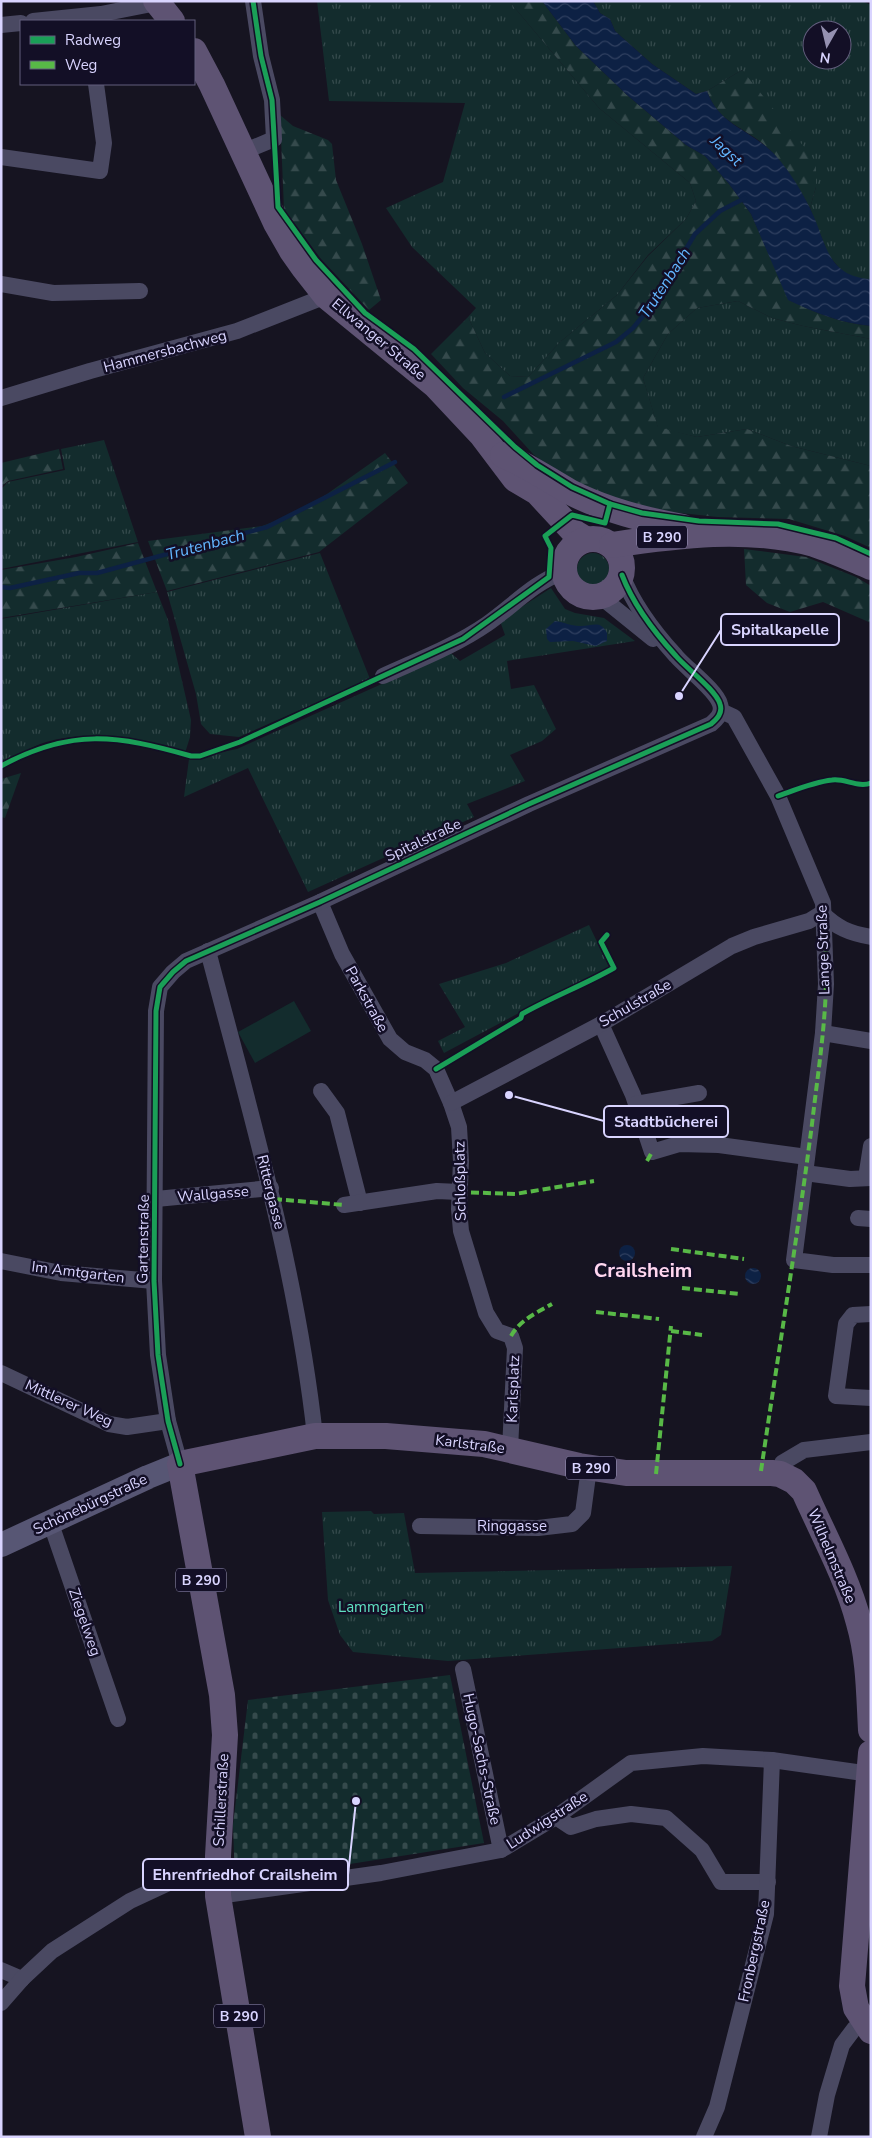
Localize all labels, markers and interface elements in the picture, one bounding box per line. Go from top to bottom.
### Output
legend [20,20,195,85]
north arrow [802,20,852,70]
text: Radweg [65,30,121,50]
text: N [819,47,832,68]
text: Weg [65,55,97,75]
water label: Jagst [705,130,747,171]
water label: Trutenbach [634,244,696,323]
street label: Ellwanger Straße [328,294,430,384]
street label: Hammersbachweg [101,325,229,377]
water label: Trutenbach [164,524,247,566]
road number: B 290 [637,526,687,548]
callout: Spitalkapelle [721,614,839,645]
text: Spitalkapelle [731,619,829,641]
street label: Spitalstraße [382,814,464,866]
street label: Lange Straße [811,905,835,995]
street label: Parkstraße [341,962,393,1036]
street label: Schulstraße [595,974,675,1032]
callout: Stadtbücherei [604,1106,728,1137]
text: Stadtbücherei [614,1111,718,1133]
street label: Schloßplatz [449,1141,471,1221]
street label: Rittergasse [252,1153,290,1231]
street label: Wallgasse [176,1181,250,1207]
street label: Gartenstraße [132,1194,154,1284]
street label: Im Amtgarten [30,1256,126,1288]
district label: Crailsheim [594,1257,692,1284]
street label: Karlsplatz [502,1355,524,1423]
street label: Mittlerer Weg [22,1375,116,1431]
street label: Karlstraße [434,1430,506,1458]
road number: B 290 [566,1456,616,1480]
street label: Schönebürgstraße [30,1469,150,1539]
street label: Wilhelmstraße [803,1506,861,1606]
street label: Ringgasse [477,1516,547,1536]
road number: B 290 [176,1568,226,1592]
street label: Ziegelweg [64,1585,106,1659]
park label: Lammgarten [338,1597,424,1617]
street label: Hugo-Sachs-Straße [458,1691,506,1827]
street label: Schillerstraße [209,1753,233,1847]
street label: Ludwigstraße [503,1786,591,1854]
callout: Ehrenfriedhof Crailsheim [143,1859,348,1890]
text: Ehrenfriedhof Crailsheim [152,1864,338,1886]
street label: Fronbergstraße [733,1898,775,2004]
road number: B 290 [214,2004,264,2028]

